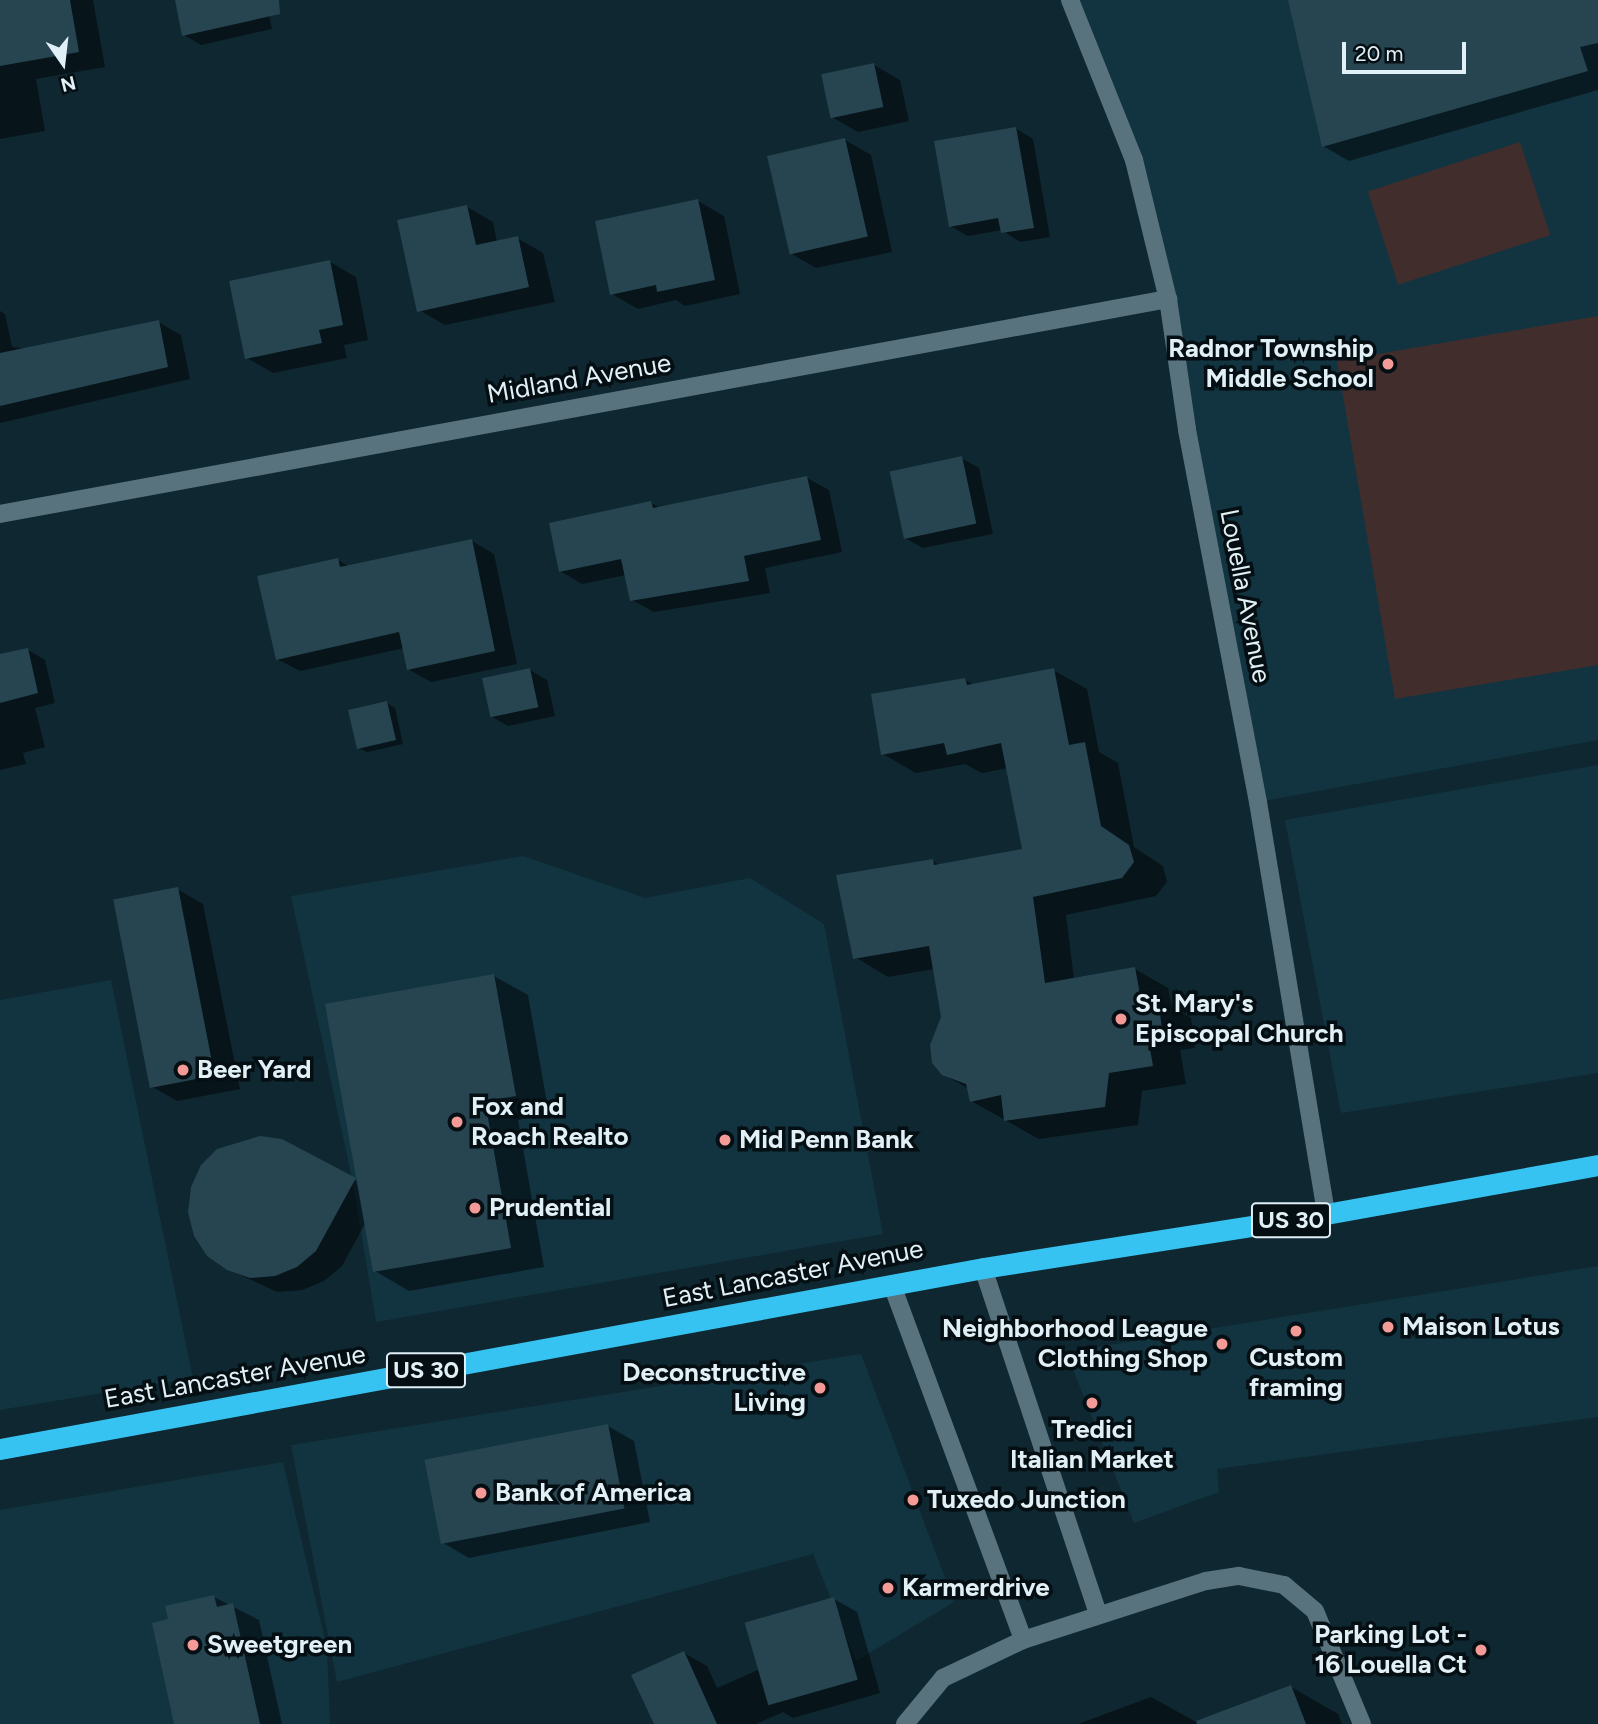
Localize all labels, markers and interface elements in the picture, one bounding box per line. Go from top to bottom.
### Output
north arrow [28,28,98,98]
scale bar [1346,28,1470,72]
text: 20 m [1355,41,1403,66]
text: N [58,71,78,97]
place label: Radnor Township Middle School [1168,333,1374,394]
street label: Midland Avenue [485,347,673,411]
marker: Radnor Township Middle School [1380,356,1396,372]
street label: Louella Avenue [1213,506,1277,686]
place label: St. Mary's Episcopal Church [1135,988,1344,1050]
marker: St. Mary's Episcopal Church [1113,1011,1129,1027]
place label: Beer Yard [197,1054,312,1086]
marker: Beer Yard [175,1062,191,1078]
place label: Fox and Roach Realto [471,1091,629,1152]
marker: Fox and Roach Realto [449,1114,465,1130]
place label: Mid Penn Bank [739,1124,914,1156]
marker: Mid Penn Bank [717,1132,733,1148]
place label: Prudential [489,1192,611,1224]
marker: Prudential [467,1200,483,1216]
road number: US 30 [1251,1200,1331,1240]
street label: East Lancaster Avenue [660,1233,926,1315]
place label: Maison Lotus [1402,1311,1560,1343]
place label: Neighborhood League Clothing Shop [942,1313,1208,1374]
marker: Maison Lotus [1380,1319,1396,1335]
marker: Custom framing [1288,1323,1304,1339]
marker: Neighborhood League Clothing Shop [1214,1336,1230,1352]
street label: East Lancaster Avenue [102,1339,368,1415]
place label: Custom framing [1249,1342,1343,1404]
road number: US 30 [386,1350,466,1390]
place label: Deconstructive Living [622,1357,806,1418]
marker: Deconstructive Living [812,1380,828,1396]
marker: Tredici Italian Market [1084,1395,1100,1411]
place label: Tredici Italian Market [1010,1414,1174,1476]
place label: Bank of America [495,1477,692,1509]
place label: Tuxedo Junction [927,1484,1126,1516]
marker: Bank of America [473,1485,489,1501]
marker: Tuxedo Junction [905,1492,921,1508]
place label: Karmerdrive [902,1572,1050,1604]
marker: Karmerdrive [880,1580,896,1596]
place label: Parking Lot - 16 Louella Ct [1314,1619,1467,1680]
place label: Sweetgreen [207,1629,352,1661]
marker: Sweetgreen [185,1637,201,1653]
marker: Parking Lot - 16 Louella Ct [1473,1642,1489,1658]

